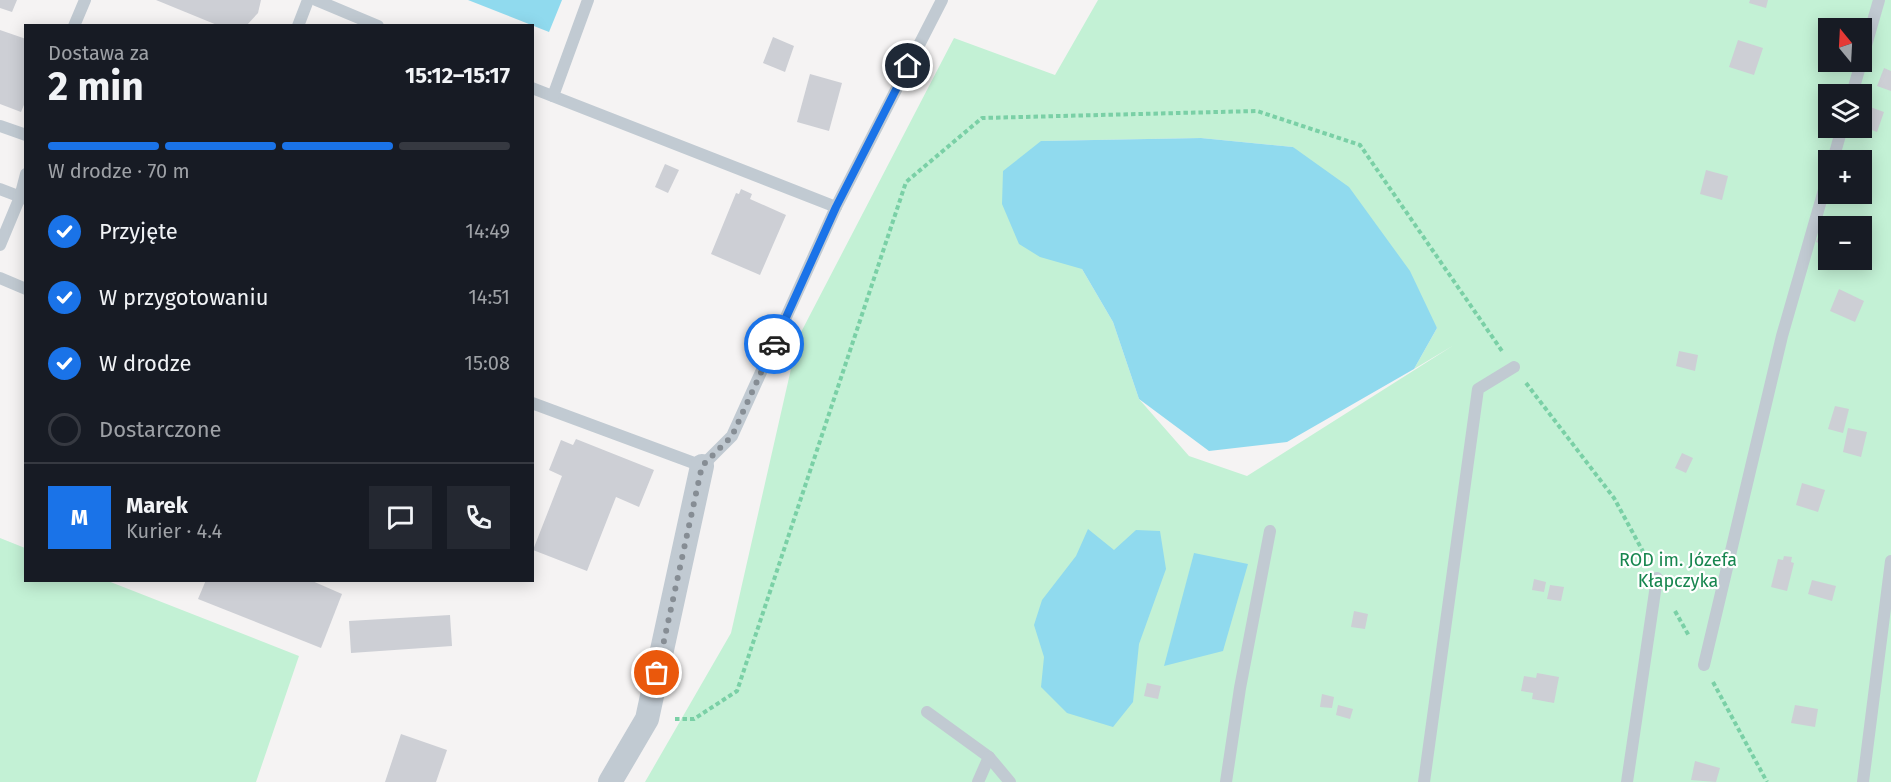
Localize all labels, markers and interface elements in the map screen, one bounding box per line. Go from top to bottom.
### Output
north arrow [1818,18,1872,72]
map controls [1818,18,1872,270]
pin [882,40,933,91]
text: Dostawa za [48,41,149,65]
icon: home [891,49,924,82]
text: 15:12–15:17 [405,62,510,89]
text: 2 min [48,64,144,110]
button: layers [1818,84,1872,138]
button: + [1818,150,1872,204]
text: W drodze · 70 m [48,159,190,183]
icon: check [48,215,81,248]
button: − [1818,216,1872,270]
text: Przyjęte [99,218,178,245]
text: 14:49 [465,219,510,243]
icon: check [48,281,81,314]
text: W przygotowaniu [99,284,269,311]
text: 14:51 [468,285,510,309]
courier [744,314,804,374]
icon: car [758,328,791,361]
icon: check [48,347,81,380]
text: W drodze [99,350,191,377]
text: 15:08 [464,351,510,375]
text: Dostarczone [99,416,222,443]
button: chat [369,486,432,549]
button: phone [447,486,510,549]
text: Marek [126,492,188,519]
text: M [71,504,88,531]
text: Kurier · 4.4 [126,519,222,543]
park label: ROD im. Józefa Kłapczyka [1619,549,1737,592]
pin [631,647,682,698]
icon: bag [640,656,673,689]

